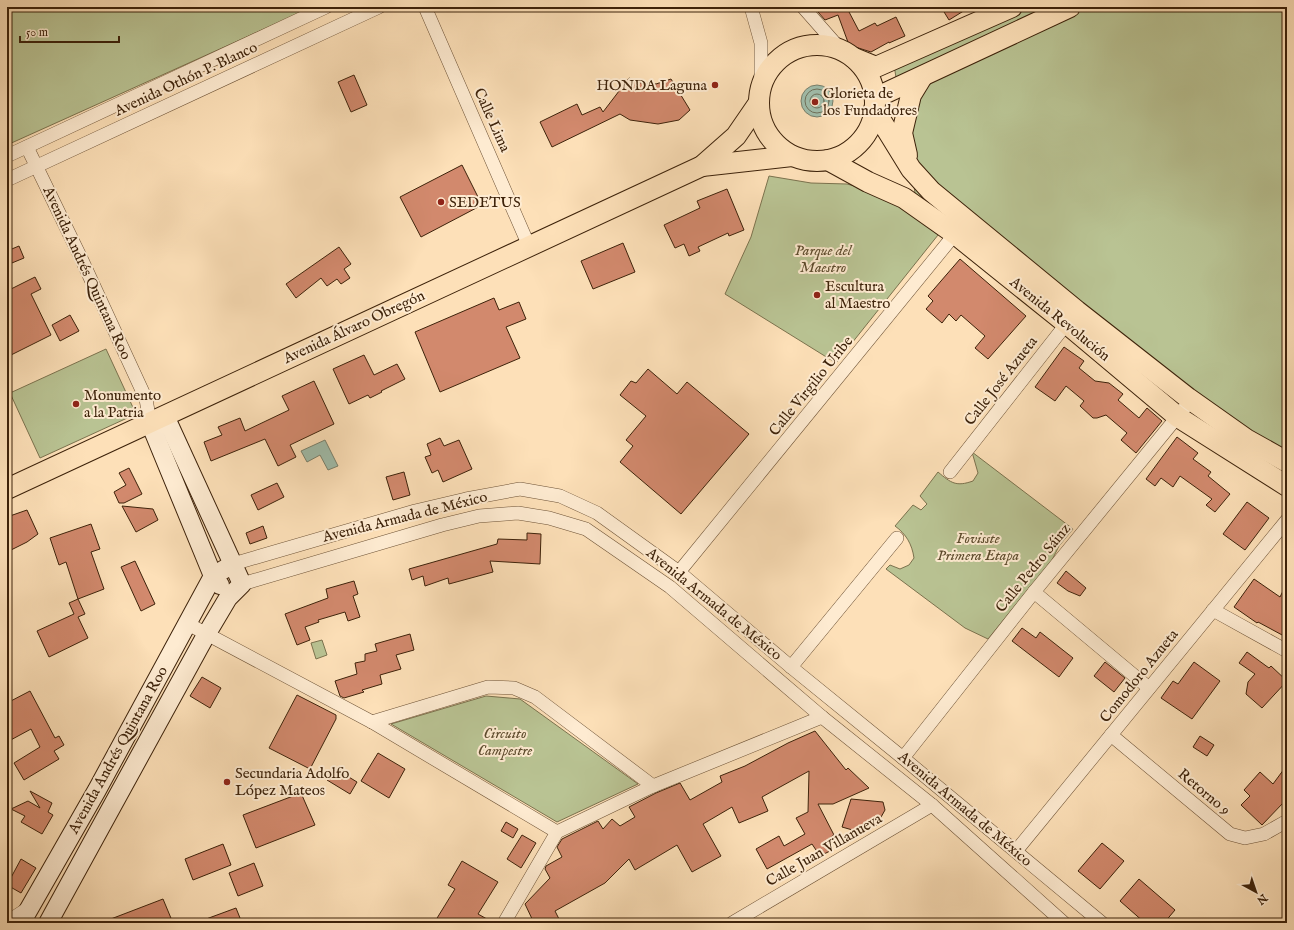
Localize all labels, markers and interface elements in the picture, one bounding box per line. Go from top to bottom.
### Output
scale bar [20,18,119,44]
text: 50 m [26,25,48,40]
street label: Avenida Othón P. Blanco [111,38,260,121]
place label: HONDA Laguna [596,76,708,95]
marker: HONDA Laguna [710,80,720,90]
place label: Glorieta de los Fundadores [823,84,917,120]
street label: Calle Lima [469,85,515,156]
marker: Glorieta de los Fundadores [810,97,820,107]
street label: Avenida Andrés Quintana Roo [38,182,136,363]
place label: SEDETUS [449,193,521,212]
marker: SEDETUS [436,197,446,207]
park label: Parque del Maestro [795,241,853,277]
street label: Avenida Revolución [1005,272,1114,365]
place label: Escultura al Maestro [825,277,890,313]
street label: Avenida Álvaro Obregón [279,286,428,369]
marker: Escultura al Maestro [812,290,822,300]
street label: Calle Virgilio Uribe [765,332,857,440]
street label: Calle José Azueta [960,332,1042,429]
place label: Monumento a la Patria [84,386,161,422]
marker: Monumento a la Patria [71,399,81,409]
street label: Avenida Armada de México [320,487,489,547]
street label: Calle Pedro Sáinz [991,520,1075,616]
park label: Fovisste Primera Etapa [937,529,1019,565]
street label: Avenida Armada de México [641,543,786,665]
street label: Comodoro Azueta [1096,625,1183,727]
street label: Avenida Andrés Quintana Roo [63,663,172,838]
park label: Circuito Campestre [478,724,532,760]
street label: Avenida Armada de México [893,747,1036,871]
place label: Secundaria Adolfo López Mateos [235,764,349,800]
street label: Retorno 9 [1174,765,1234,819]
marker: Secundaria Adolfo López Mateos [222,777,232,787]
street label: Calle Juan Villanueva [763,809,886,891]
north arrow [1236,872,1276,912]
text: N [1253,890,1271,908]

